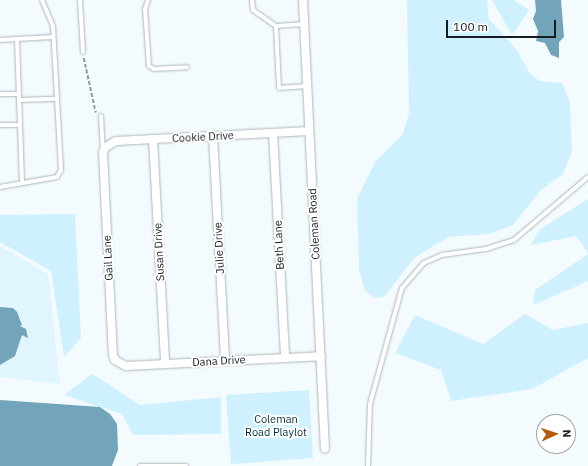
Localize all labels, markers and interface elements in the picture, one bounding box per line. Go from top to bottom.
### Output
scale bar [448,12,558,38]
text: 100 m [453,19,488,34]
street label: Cookie Drive [172,129,234,145]
street label: Coleman Road [306,188,322,260]
street label: Beth Lane [271,220,287,270]
street label: Julie Drive [211,222,227,274]
street label: Susan Drive [151,223,167,281]
street label: Gail Lane [100,235,116,281]
street label: Dana Drive [192,353,246,369]
park label: Coleman Road Playlot [245,413,307,439]
north arrow [536,414,576,454]
text: N [560,429,574,438]

